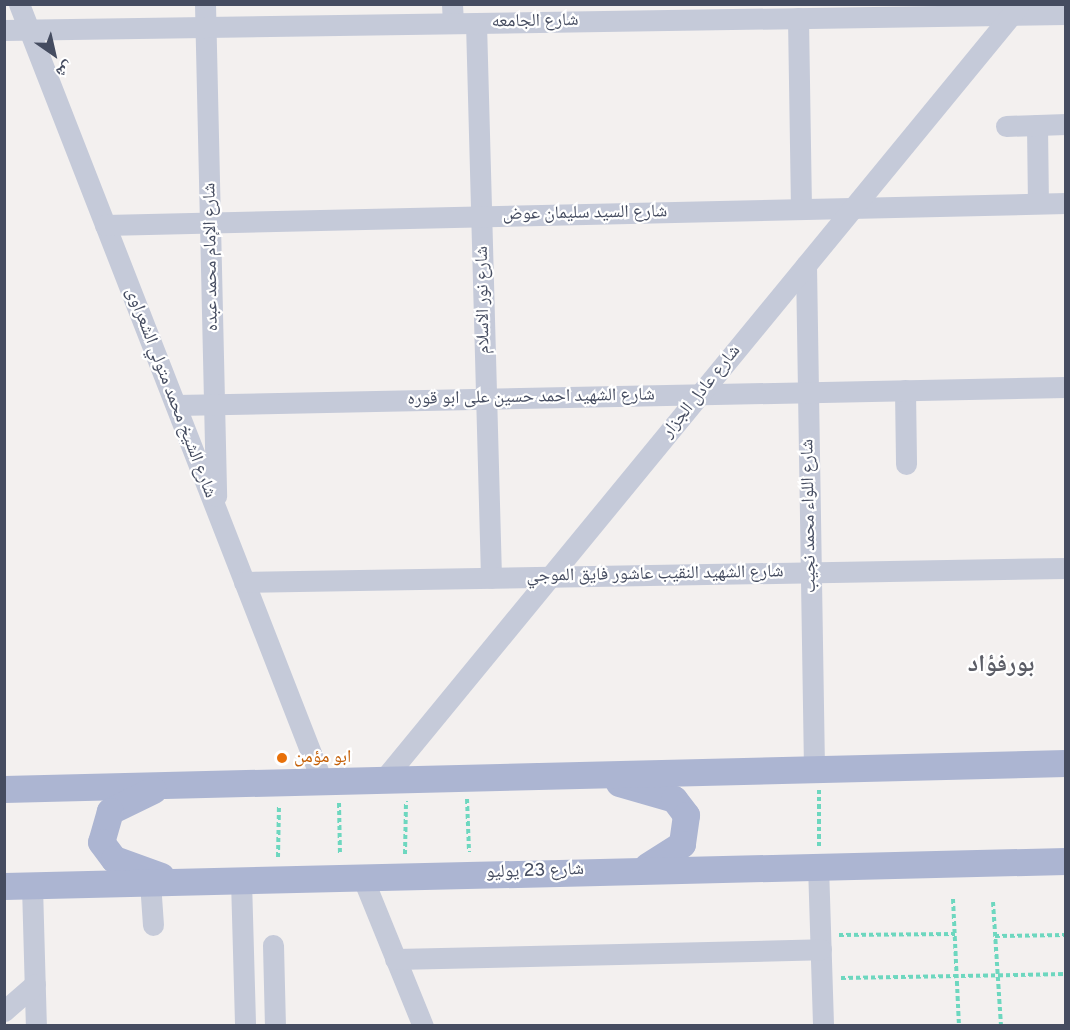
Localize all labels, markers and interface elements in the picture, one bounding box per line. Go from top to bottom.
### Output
street label: شارع الجامعه [491,10,579,34]
north arrow [24,24,84,84]
text: ش [51,56,77,82]
street label: شارع الإمام محمد عبده [200,183,224,331]
street label: شارع السيد سليمان عوض [503,202,667,226]
street label: شارع نور الاسلام [472,246,496,354]
street label: شارع الشيخ محمد متولي الشعراوى [120,285,220,501]
street label: شارع عادل الجزار [658,341,746,443]
street label: شارع الشهيد احمد حسين على ابو قوره [407,385,655,411]
street label: شارع اللواء محمد نجيب [798,439,822,593]
street label: شارع الشهيد النقيب عاشور فايق الموجي [526,562,784,588]
district label: بورفؤاد [968,652,1034,680]
place label: ابو مؤمن [294,747,351,769]
marker: ابو مؤمن [275,751,289,765]
street label: شارع 23 يوليو [486,859,584,885]

